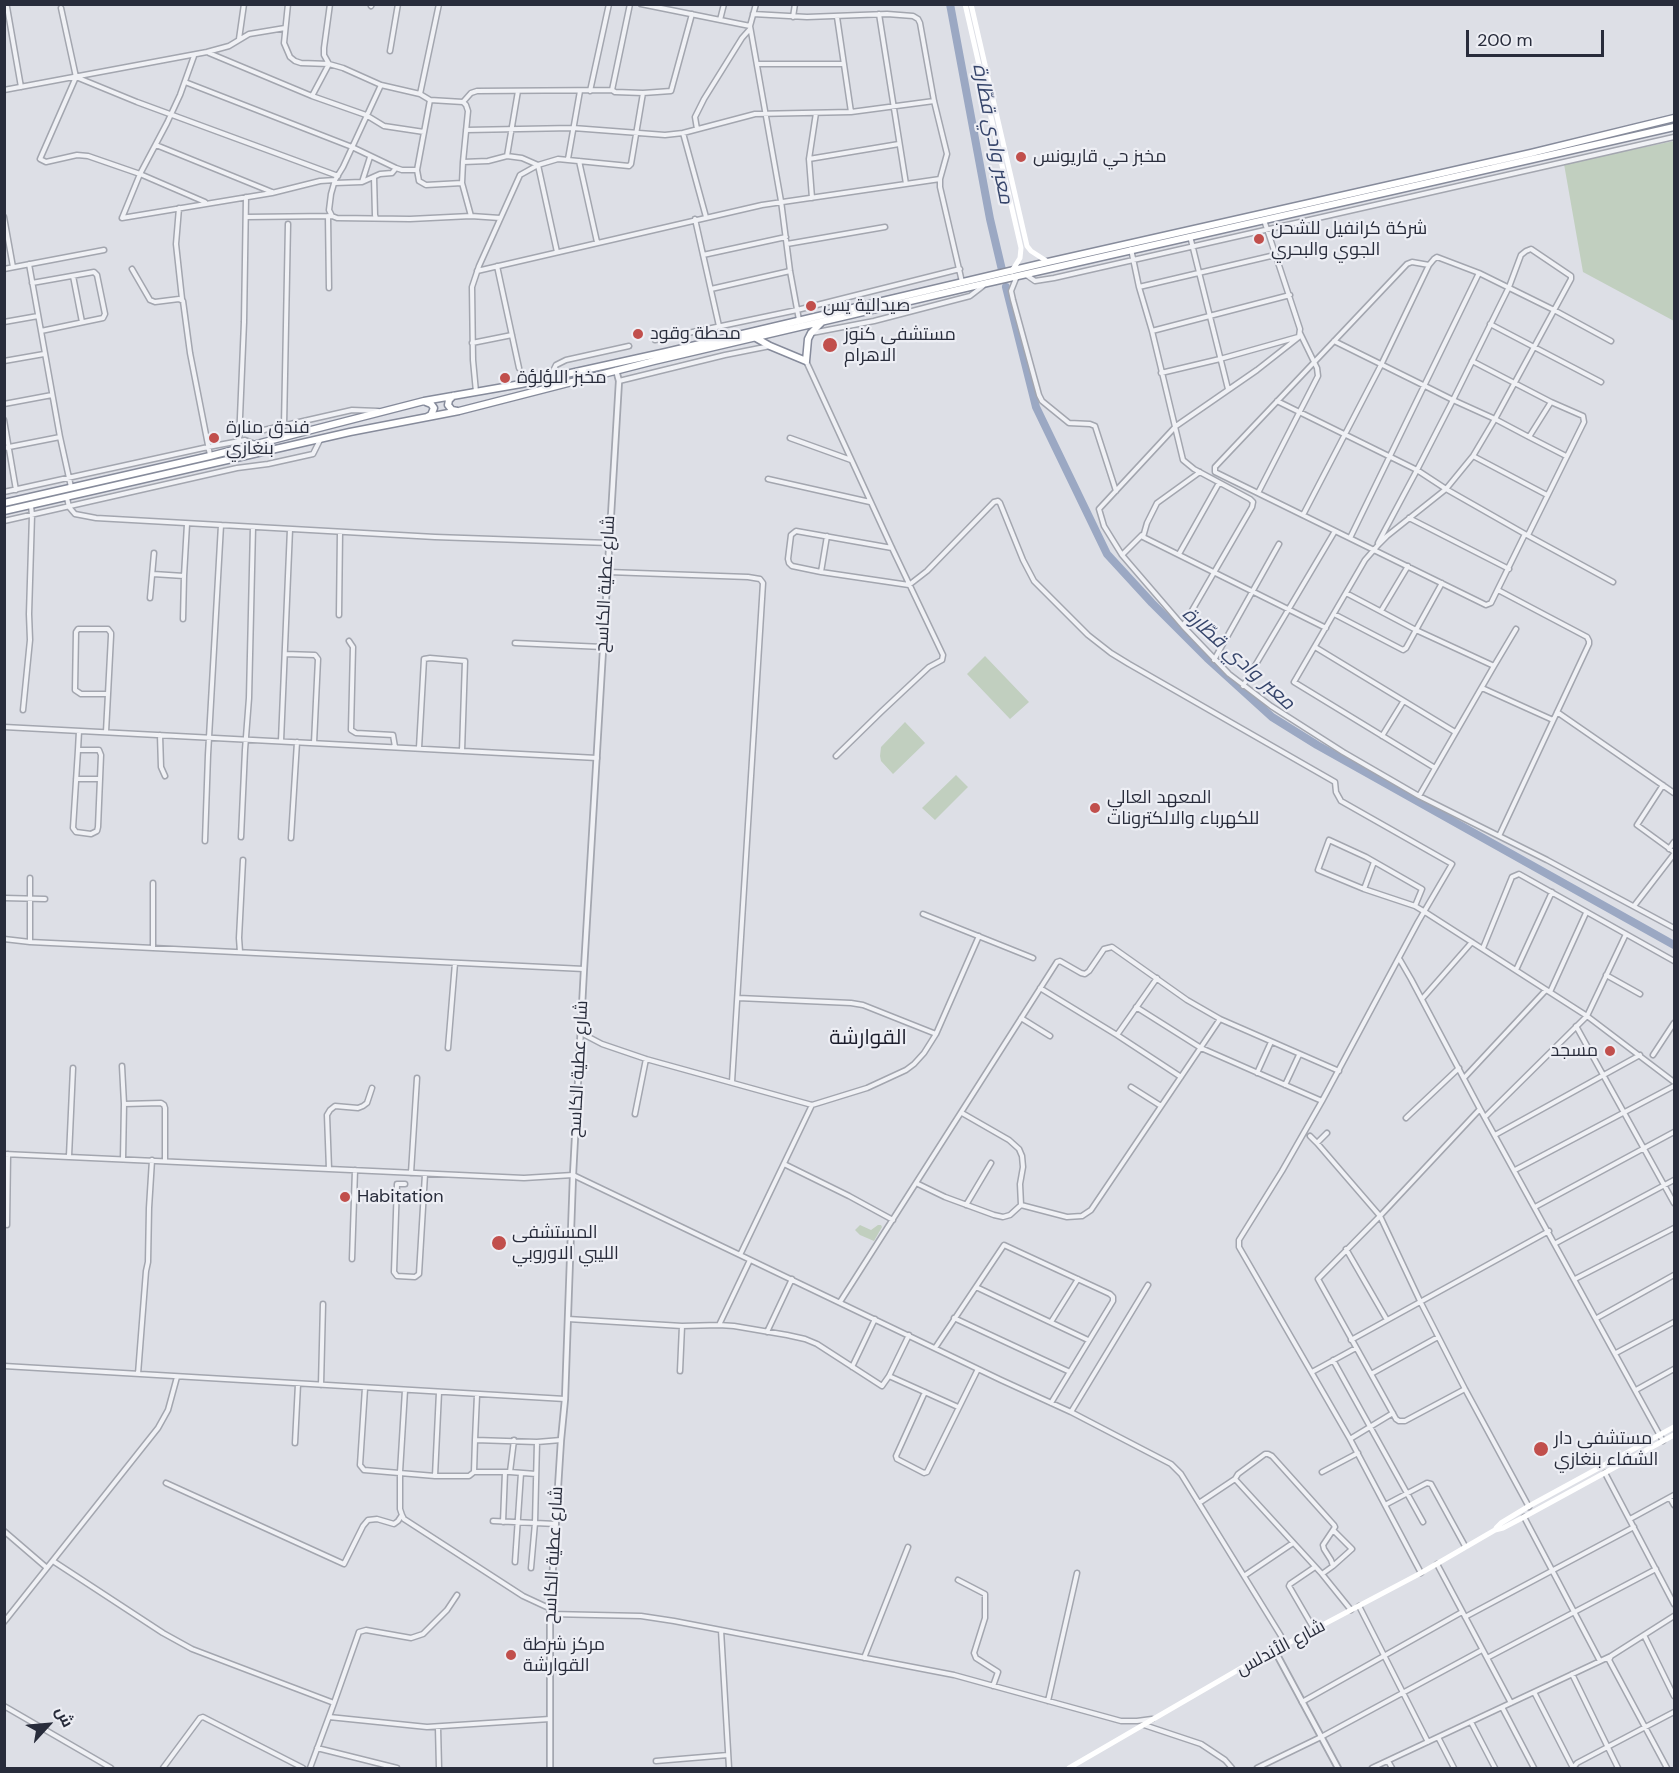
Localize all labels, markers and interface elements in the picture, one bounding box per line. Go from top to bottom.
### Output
scale bar [1469,18,1607,56]
text: 200 m [1477,28,1533,52]
water label: معبر وادي قطّارة [967,62,1017,206]
place label: مخبز حي قاريونس [1033,146,1166,168]
marker: مخبز حي قاريونس [1014,150,1028,164]
place label: شركة كرانفيل للشحن الجوي والبحري [1271,218,1427,260]
marker: شركة كرانفيل للشحن الجوي والبحري [1252,232,1266,246]
place label: صيدالية يس [823,295,910,317]
marker: صيدالية يس [804,299,818,313]
place label: محطة وقود [650,323,741,345]
place label: مستشفى كنوز الاهرام [844,324,956,366]
marker: محطة وقود [631,327,645,341]
marker: مستشفى كنوز الاهرام [821,336,839,354]
place label: مخبز اللؤلؤة [517,367,606,389]
marker: مخبز اللؤلؤة [498,371,512,385]
place label: فندق منارة بنغازي [226,417,310,460]
marker: فندق منارة بنغازي [207,431,221,445]
street label: شارع عطية الكاسح [592,515,620,653]
water label: معبر وادي قطّارة [1177,602,1299,716]
place label: المعهد العالي للكهرباء والالكترونات [1107,787,1259,830]
marker: المعهد العالي للكهرباء والالكترونات [1088,801,1102,815]
street label: شارع عطية الكاسح [565,1000,593,1138]
district label: القوارشة [829,1025,907,1051]
place label: مسجد [1550,1040,1598,1062]
marker: مسجد [1603,1044,1617,1058]
place label: Habitation [357,1186,444,1208]
marker: Habitation [338,1190,352,1204]
place label: المستشفی الليبي الاوروبي [512,1222,619,1264]
marker: المستشفی الليبي الاوروبي [490,1234,508,1252]
place label: مستشفى دار الشفاء بنغازي [1554,1428,1658,1470]
marker: مستشفى دار الشفاء بنغازي [1532,1440,1550,1458]
street label: شارع عطية الكاسح [540,1486,568,1624]
street label: شارع الأندلس [1233,1615,1329,1681]
place label: مركز شرطة القوارشة [523,1634,605,1676]
marker: مركز شرطة القوارشة [504,1648,518,1662]
north arrow [18,1695,78,1755]
text: ش [51,1703,79,1731]

